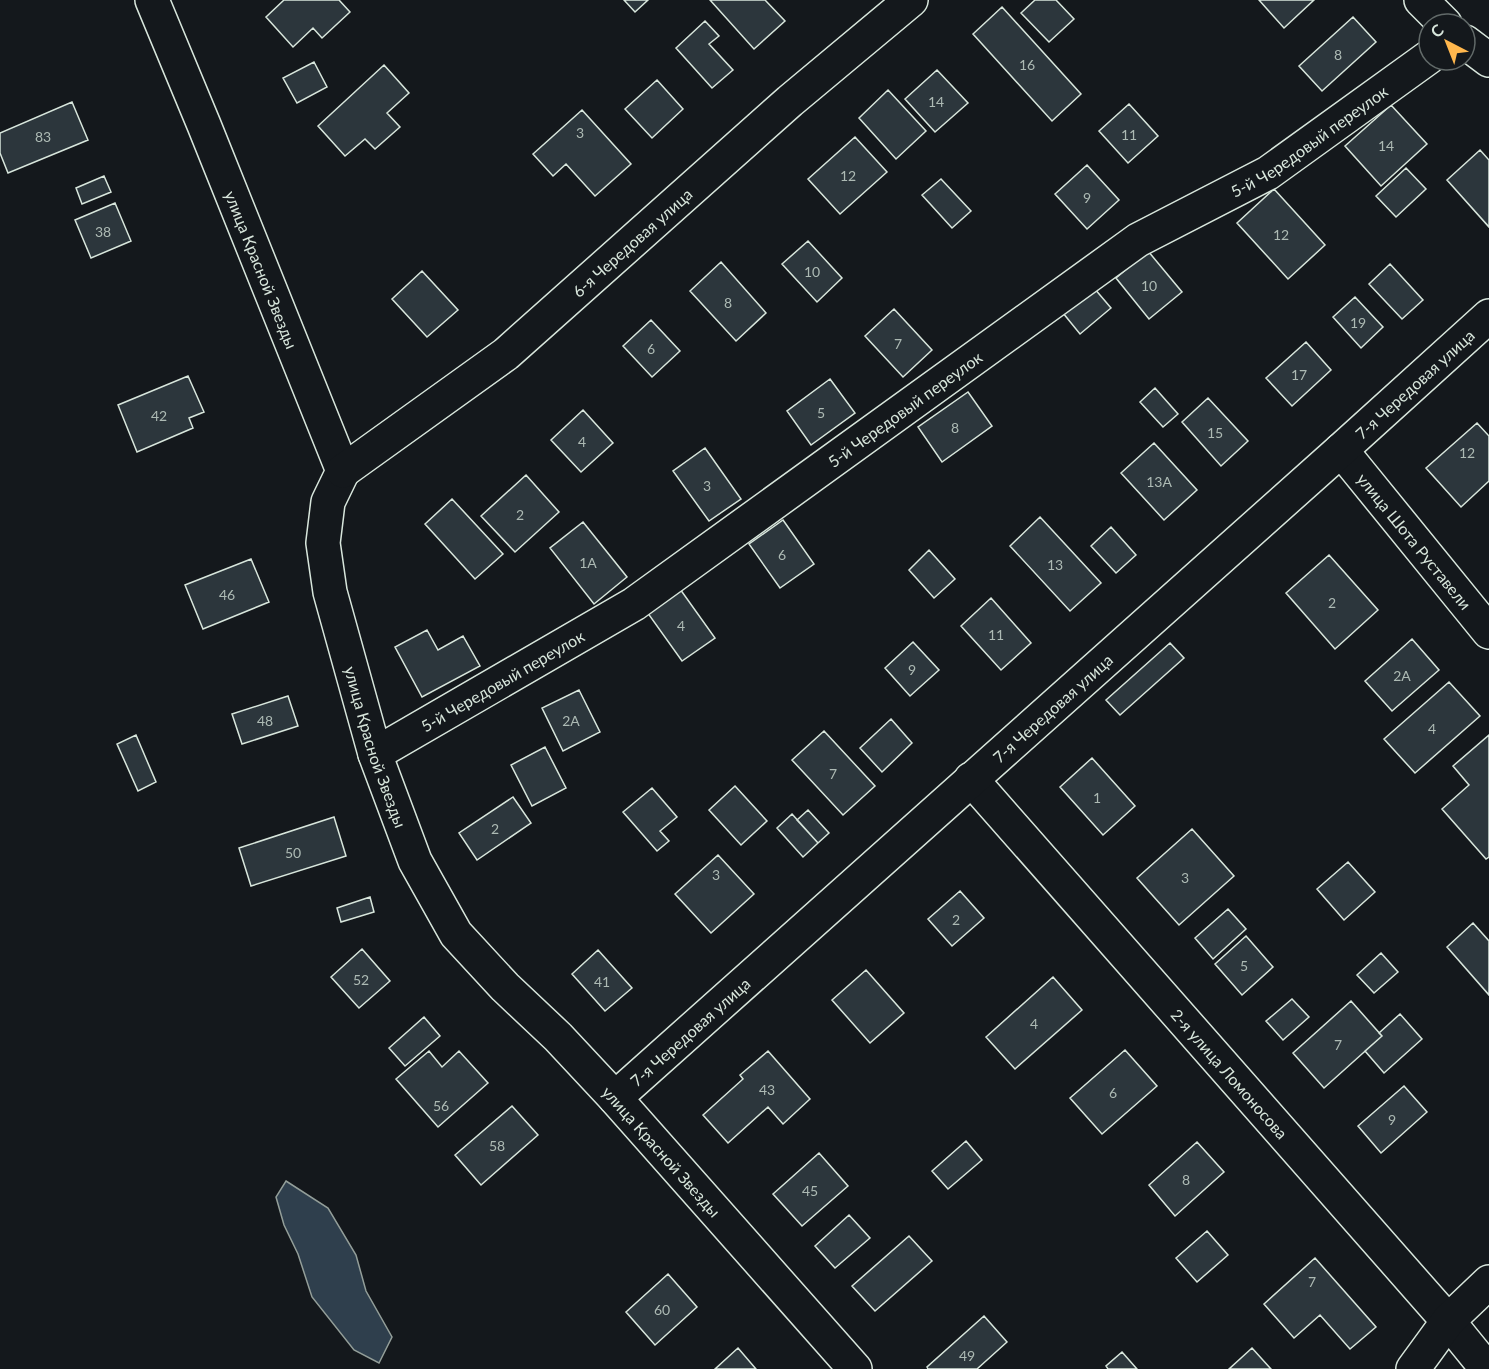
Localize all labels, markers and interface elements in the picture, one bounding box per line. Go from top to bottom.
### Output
north arrow [1417,12,1477,72]
text: С [1426,20,1447,41]
house number: 8 [1334,46,1342,63]
house number: 16 [1019,56,1035,73]
street label: 5-й Чередовый переулок [1227,80,1391,200]
house number: 14 [928,93,944,110]
house number: 3 [576,124,584,141]
house number: 11 [1121,126,1137,143]
house number: 83 [35,128,51,145]
house number: 14 [1378,137,1394,154]
house number: 12 [840,167,856,184]
street label: 6-я Чередовая улица [568,184,695,300]
street label: улица Красной Звезды [222,188,302,351]
house number: 9 [1083,189,1091,206]
house number: 38 [95,223,111,240]
house number: 12 [1273,226,1289,243]
house number: 10 [804,263,820,280]
house number: 10 [1141,277,1157,294]
house number: 8 [724,294,732,311]
house number: 19 [1350,314,1366,331]
street label: 7-я Чередовая улица [1351,325,1478,442]
house number: 7 [894,335,902,352]
house number: 6 [647,340,655,357]
street label: 5-й Чередовый переулок [824,346,986,471]
house number: 17 [1291,366,1307,383]
house number: 5 [817,404,825,421]
house number: 42 [151,407,167,424]
house number: 8 [951,419,959,436]
house number: 15 [1207,424,1223,441]
house number: 4 [578,433,586,450]
house number: 12 [1459,444,1475,461]
street label: улица Шота Руставели [1354,469,1476,613]
house number: 13А [1146,473,1172,490]
house number: 3 [703,477,711,494]
house number: 2 [516,506,524,523]
house number: 6 [778,546,786,563]
house number: 1А [579,554,597,571]
house number: 13 [1047,556,1063,573]
house number: 46 [219,586,235,603]
house number: 2 [1328,594,1336,611]
house number: 4 [677,617,685,634]
street label: 5-й Чередовый переулок [417,625,588,735]
house number: 11 [988,626,1004,643]
street label: 7-я Чередовая улица [988,649,1116,766]
house number: 9 [908,661,916,678]
street label: улица Красной Звезды [342,664,411,830]
house number: 2А [1393,667,1411,684]
house number: 48 [257,712,273,729]
house number: 2А [562,712,580,729]
house number: 4 [1428,720,1436,737]
house number: 7 [829,765,837,782]
house number: 1 [1093,789,1101,806]
house number: 2 [491,820,499,837]
house number: 50 [285,844,301,861]
house number: 3 [712,866,720,883]
house number: 3 [1181,869,1189,886]
house number: 2 [952,911,960,928]
house number: 5 [1240,957,1248,974]
house number: 52 [353,971,369,988]
house number: 41 [594,973,610,990]
street label: 7-я Чередовая улица [626,973,753,1090]
street label: 2-я улица Ломоносова [1168,1005,1292,1142]
house number: 4 [1030,1015,1038,1032]
house number: 7 [1334,1036,1342,1053]
house number: 43 [759,1081,775,1098]
street label: улица Красной Звезды [599,1082,725,1220]
house number: 6 [1109,1084,1117,1101]
house number: 56 [433,1097,449,1114]
house number: 9 [1388,1111,1396,1128]
house number: 58 [489,1137,505,1154]
house number: 8 [1182,1171,1190,1188]
house number: 45 [802,1182,818,1199]
house number: 7 [1308,1273,1316,1290]
house number: 60 [654,1301,670,1318]
house number: 49 [959,1347,975,1364]

